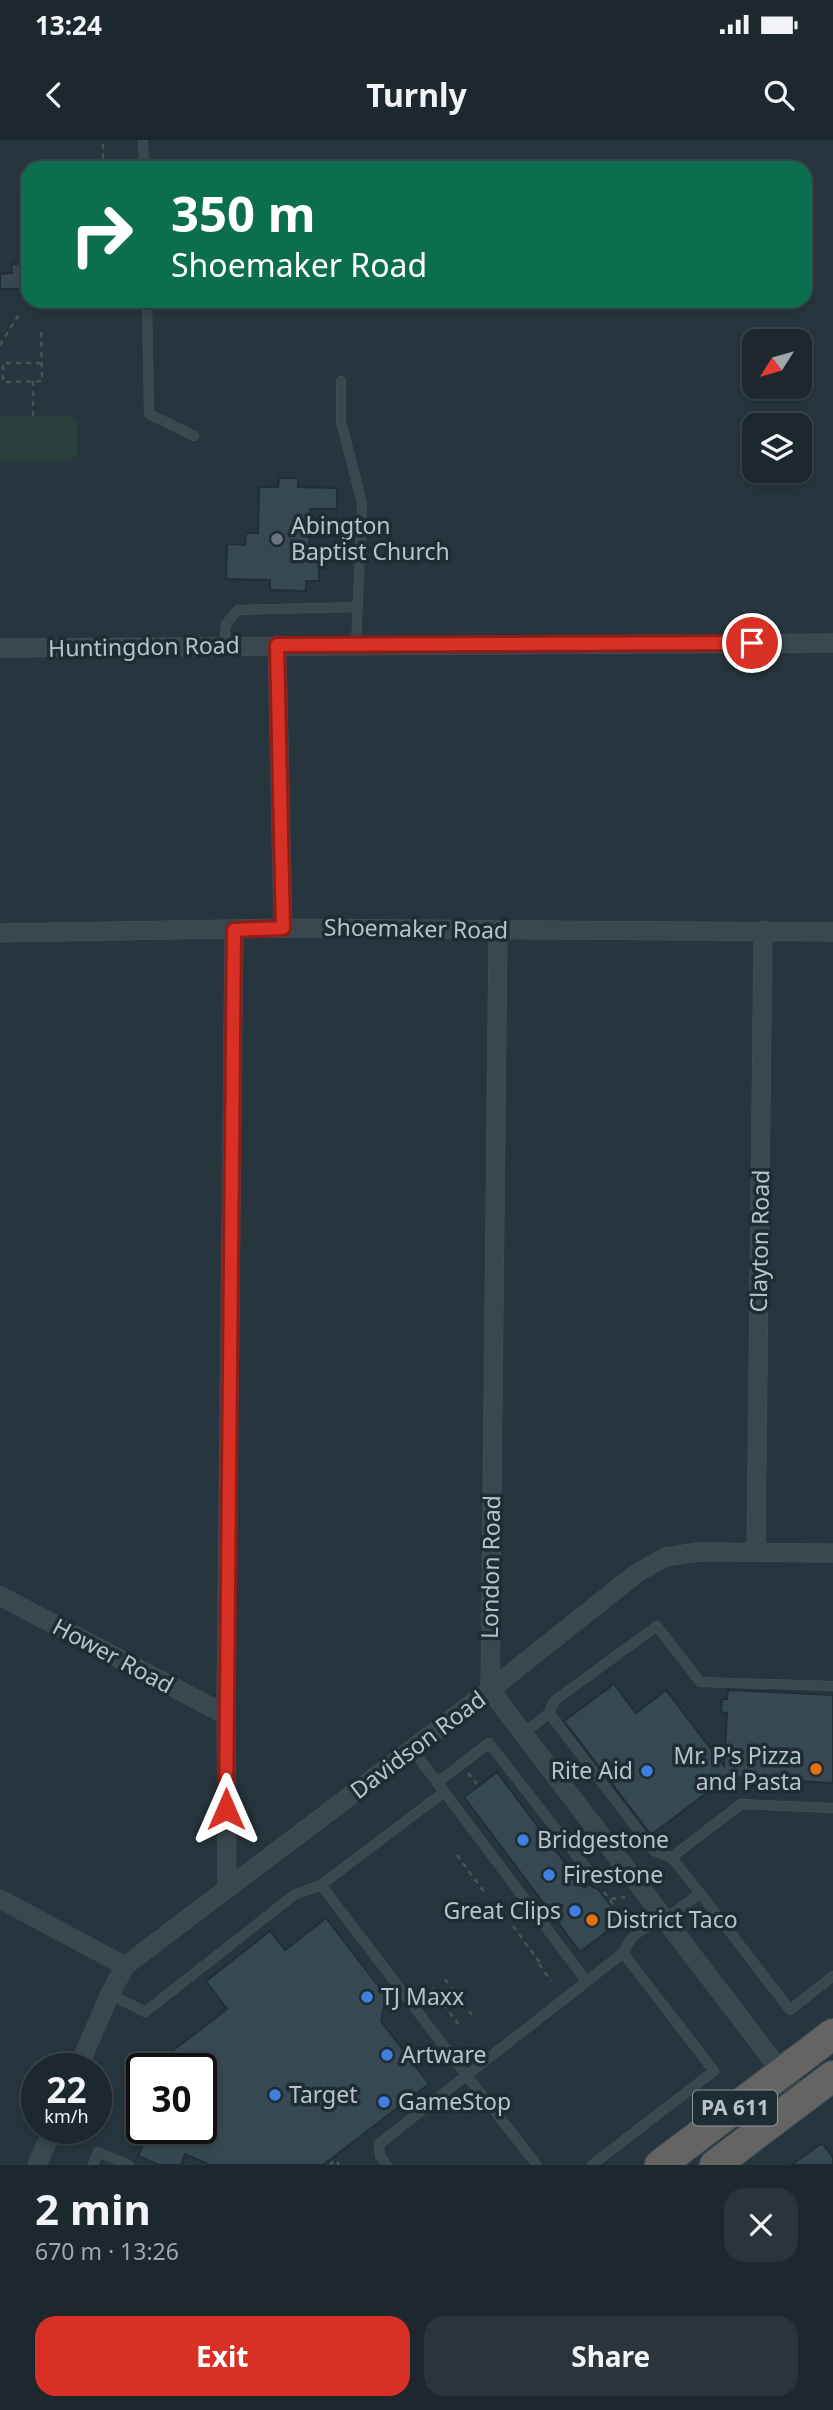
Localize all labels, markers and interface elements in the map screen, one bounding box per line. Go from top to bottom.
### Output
text: 13:24 [35,7,102,43]
text: Turnly [366,73,467,116]
icon: back [35,76,73,114]
icon: search [760,76,798,114]
text: 350 m [171,180,316,246]
icon: right [56,189,147,280]
text: Shoemaker Road [171,243,427,286]
north arrow [742,329,812,399]
map controls [742,329,812,483]
button: layers [742,413,812,483]
place label: Abington Baptist Church [291,509,450,567]
marker: Abington Baptist Church [269,531,285,547]
pin [722,613,782,673]
icon: arrive [733,624,771,662]
street label: Huntingdon Road [48,628,240,664]
street label: Shoemaker Road [324,910,508,946]
street label: Clayton Road [742,1169,776,1313]
street label: London Road [473,1495,507,1639]
street label: Hower Road [48,1610,179,1700]
street label: Davidson Road [343,1683,492,1806]
place label: Mr. P's Pizza and Pasta [673,1739,802,1797]
place label: Rite Aid [551,1754,633,1786]
marker: Mr. P's Pizza and Pasta [808,1761,824,1777]
marker: Rite Aid [639,1763,655,1779]
position arrow [189,1772,263,1846]
place label: Bridgestone [537,1823,669,1855]
marker: Bridgestone [515,1832,531,1848]
place label: Firestone [563,1858,663,1890]
marker: Firestone [541,1867,557,1883]
place label: Great Clips [443,1894,561,1926]
marker: Great Clips [567,1903,583,1919]
place label: District Taco [606,1903,738,1935]
marker: District Taco [584,1912,600,1928]
place label: TJ Maxx [381,1980,464,2012]
marker: TJ Maxx [359,1989,375,2005]
place label: Artware [401,2038,487,2070]
marker: Artware [379,2047,395,2063]
speed limit sign: 30 [126,2053,217,2144]
text: 22 [46,2066,87,2113]
place label: Target [289,2078,358,2110]
place label: GameStop [398,2085,511,2117]
marker: Target [267,2087,283,2103]
road number: PA 611 [693,2091,777,2126]
marker: GameStop [376,2094,392,2110]
text: km/h [44,2104,89,2128]
text: 2 min [35,2180,151,2237]
button: close [724,2188,798,2262]
text: 670 m · 13:26 [35,2235,179,2267]
button: Exit [35,2316,410,2396]
button: Share [424,2316,798,2396]

